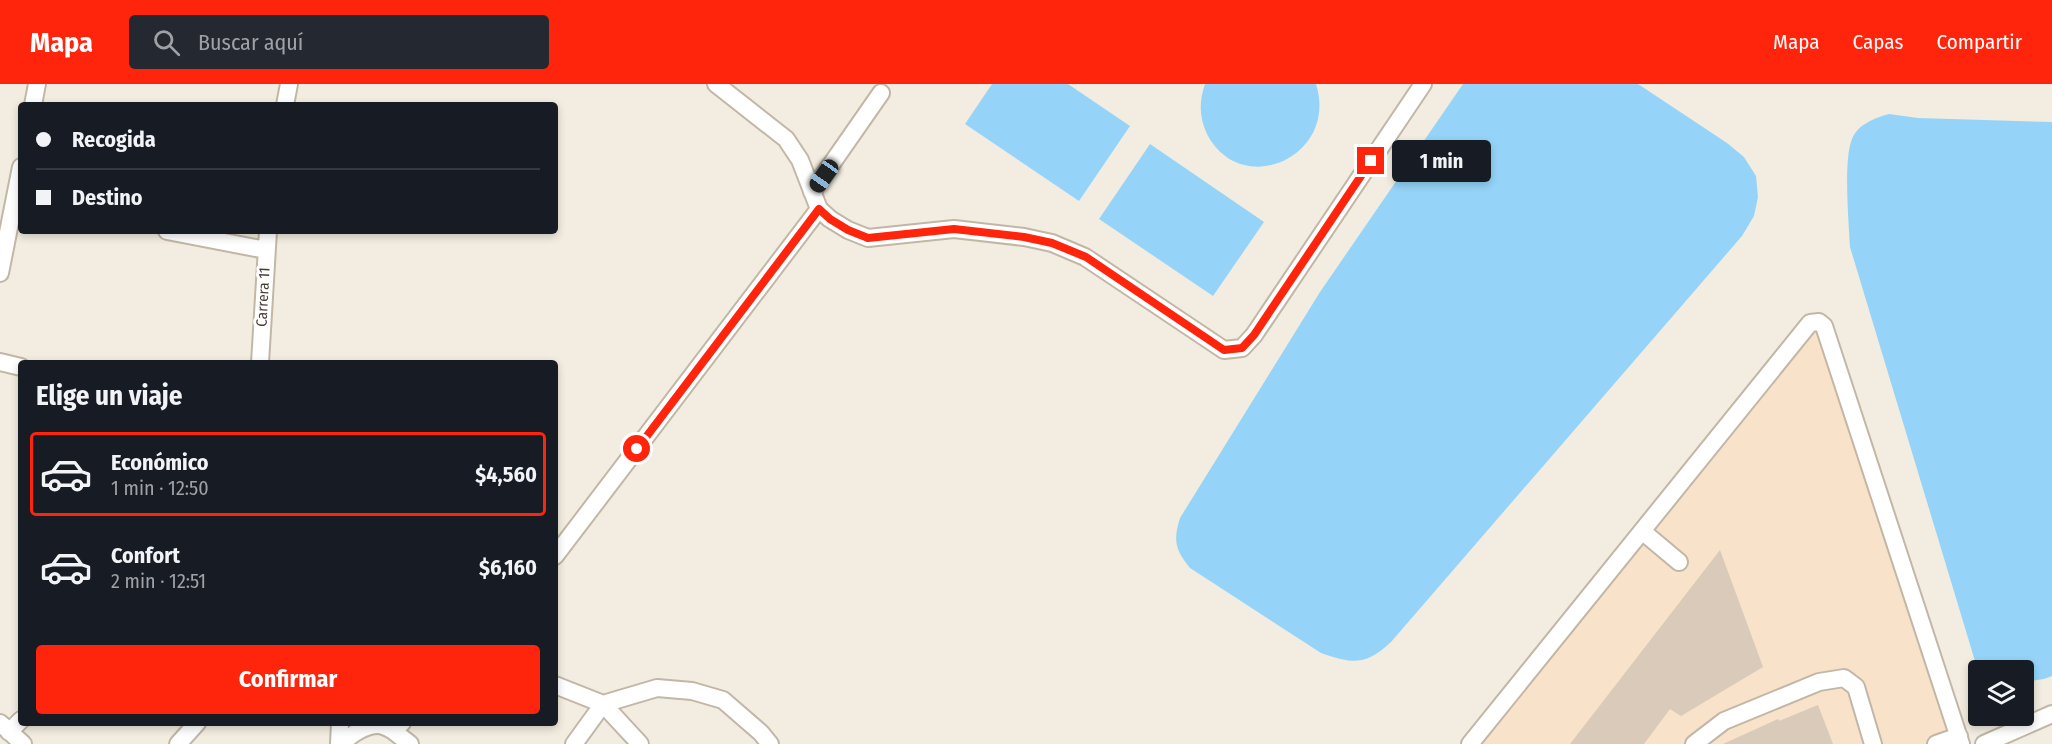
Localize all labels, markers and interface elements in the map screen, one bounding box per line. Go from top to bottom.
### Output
search box [129,15,549,69]
text: Mapa [30,26,93,59]
icon: search [150,26,183,59]
text: Buscar aquí [198,29,303,56]
text: Mapa [1773,29,1820,55]
text: Capas [1853,29,1903,55]
text: Compartir [1936,29,2022,55]
text: Recogida [72,126,156,153]
callout: 1 min [1392,140,1491,182]
route end [1357,147,1384,174]
text: 1 min [1420,149,1463,173]
car [806,156,842,196]
text: Destino [72,184,143,211]
street label: Carrera 11 [252,267,274,327]
text: Elige un viaje [36,380,182,412]
route start [623,435,650,462]
icon: car [39,447,93,501]
text: Económico [111,449,209,476]
text: $4,560 [475,461,537,488]
text: 1 min · 12:50 [111,476,209,500]
icon: car [39,540,93,594]
text: Confort [111,542,180,569]
text: $6,160 [479,554,537,581]
text: 2 min · 12:51 [111,569,206,593]
button: Confirmar [36,645,540,714]
map controls [1968,660,2034,726]
button: layers [1968,660,2034,726]

